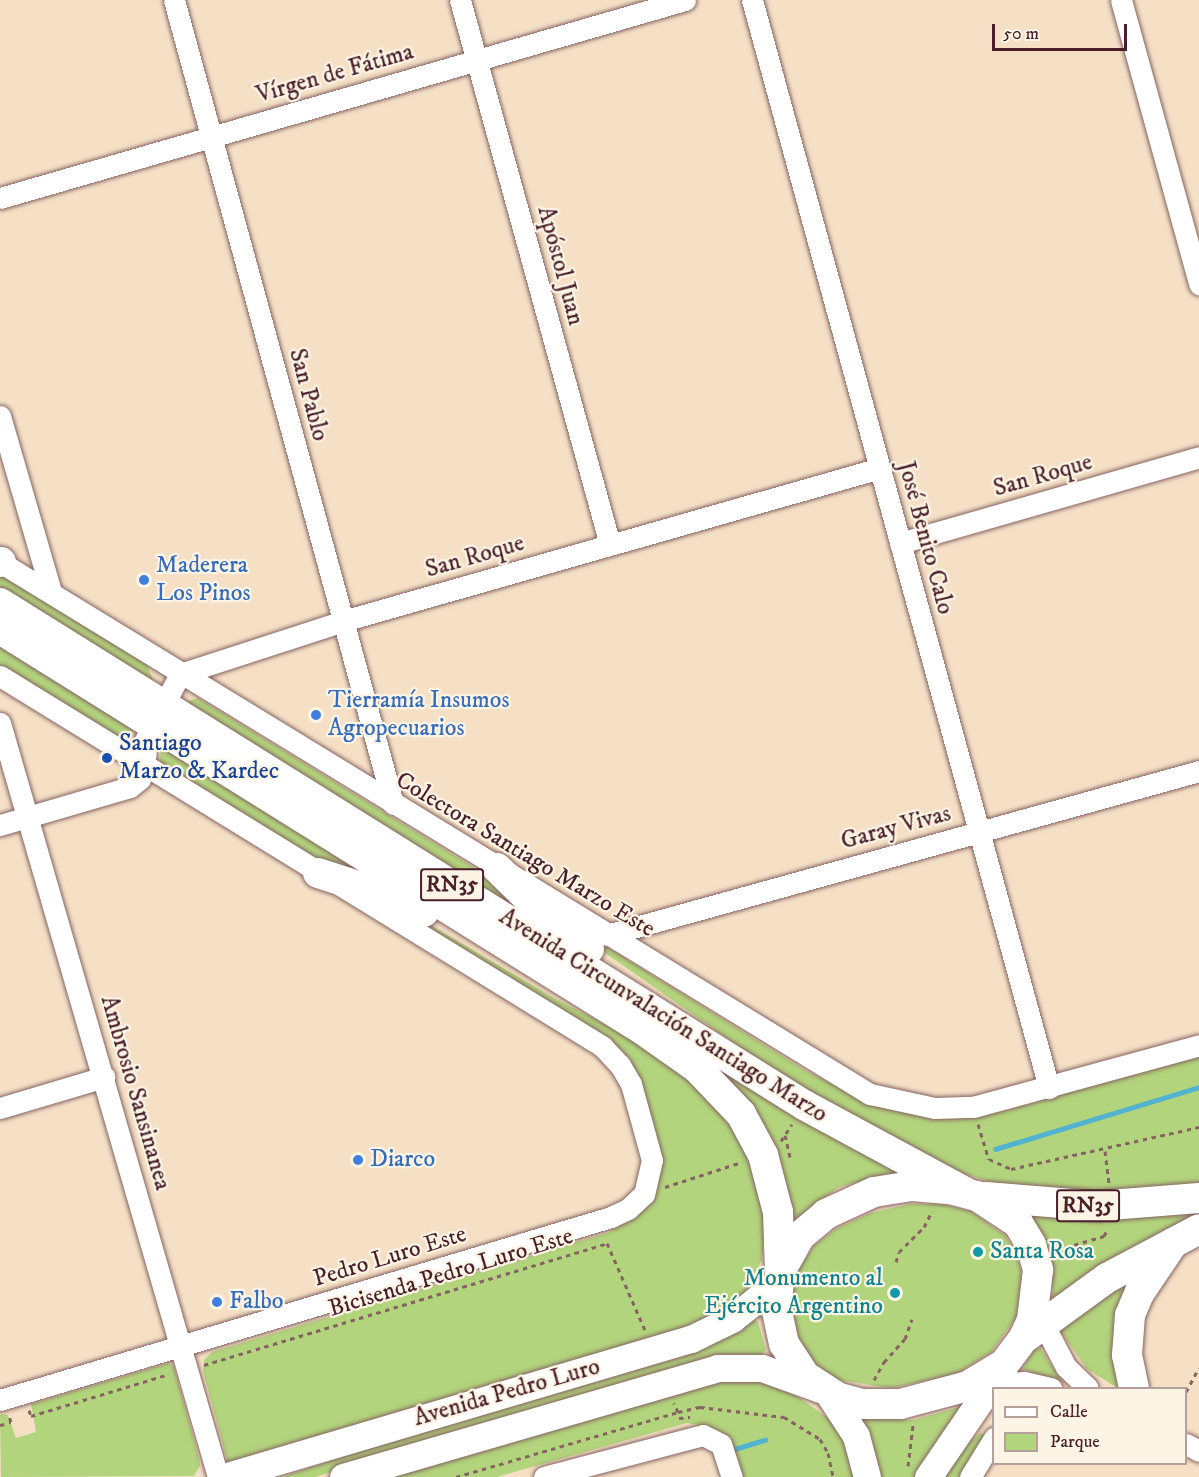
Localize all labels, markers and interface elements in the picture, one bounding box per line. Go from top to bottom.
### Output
scale bar [995,12,1130,50]
text: 50 m [1003,23,1039,45]
street label: Vírgen de Fátima [253,38,417,110]
street label: Apóstol Juan [530,203,590,329]
street label: San Pablo [282,346,334,444]
street label: San Roque [990,448,1096,504]
street label: José Benito Calo [891,458,959,618]
street label: San Roque [422,529,528,585]
place label: Maderera Los Pinos [156,552,250,608]
marker: Maderera Los Pinos [137,573,151,587]
place label: Tierramía Insumos Agropecuarios [328,687,509,743]
marker: Tierramía Insumos Agropecuarios [309,708,323,722]
place label: Santiago Marzo & Kardec [119,730,279,786]
marker: Santiago Marzo & Kardec [100,751,114,765]
street label: Colectora Santiago Marzo Este [390,766,660,944]
street label: Garay Vivas [838,800,954,856]
road number: RN35 [419,866,485,904]
street label: Avenida Circunvalación Santiago Marzo [494,903,832,1129]
street label: Ambrosio Sansinanea [93,992,177,1194]
place label: Diarco [370,1146,435,1174]
marker: Diarco [351,1153,365,1167]
road number: RN35 [1055,1187,1121,1225]
street label: Pedro Luro Este [310,1220,470,1294]
street label: Bicisenda Pedro Luro Este [325,1222,577,1324]
place label: Santa Rosa [990,1238,1094,1266]
marker: Santa Rosa [971,1245,985,1259]
place label: Monumento al Ejército Argentino [704,1265,883,1321]
marker: Monumento al Ejército Argentino [888,1286,902,1300]
place label: Falbo [229,1288,283,1316]
marker: Falbo [210,1295,224,1309]
street label: Avenida Pedro Luro [411,1353,603,1433]
legend [992,1387,1187,1465]
text: Calle [1050,1401,1088,1423]
text: Parque [1050,1431,1100,1453]

